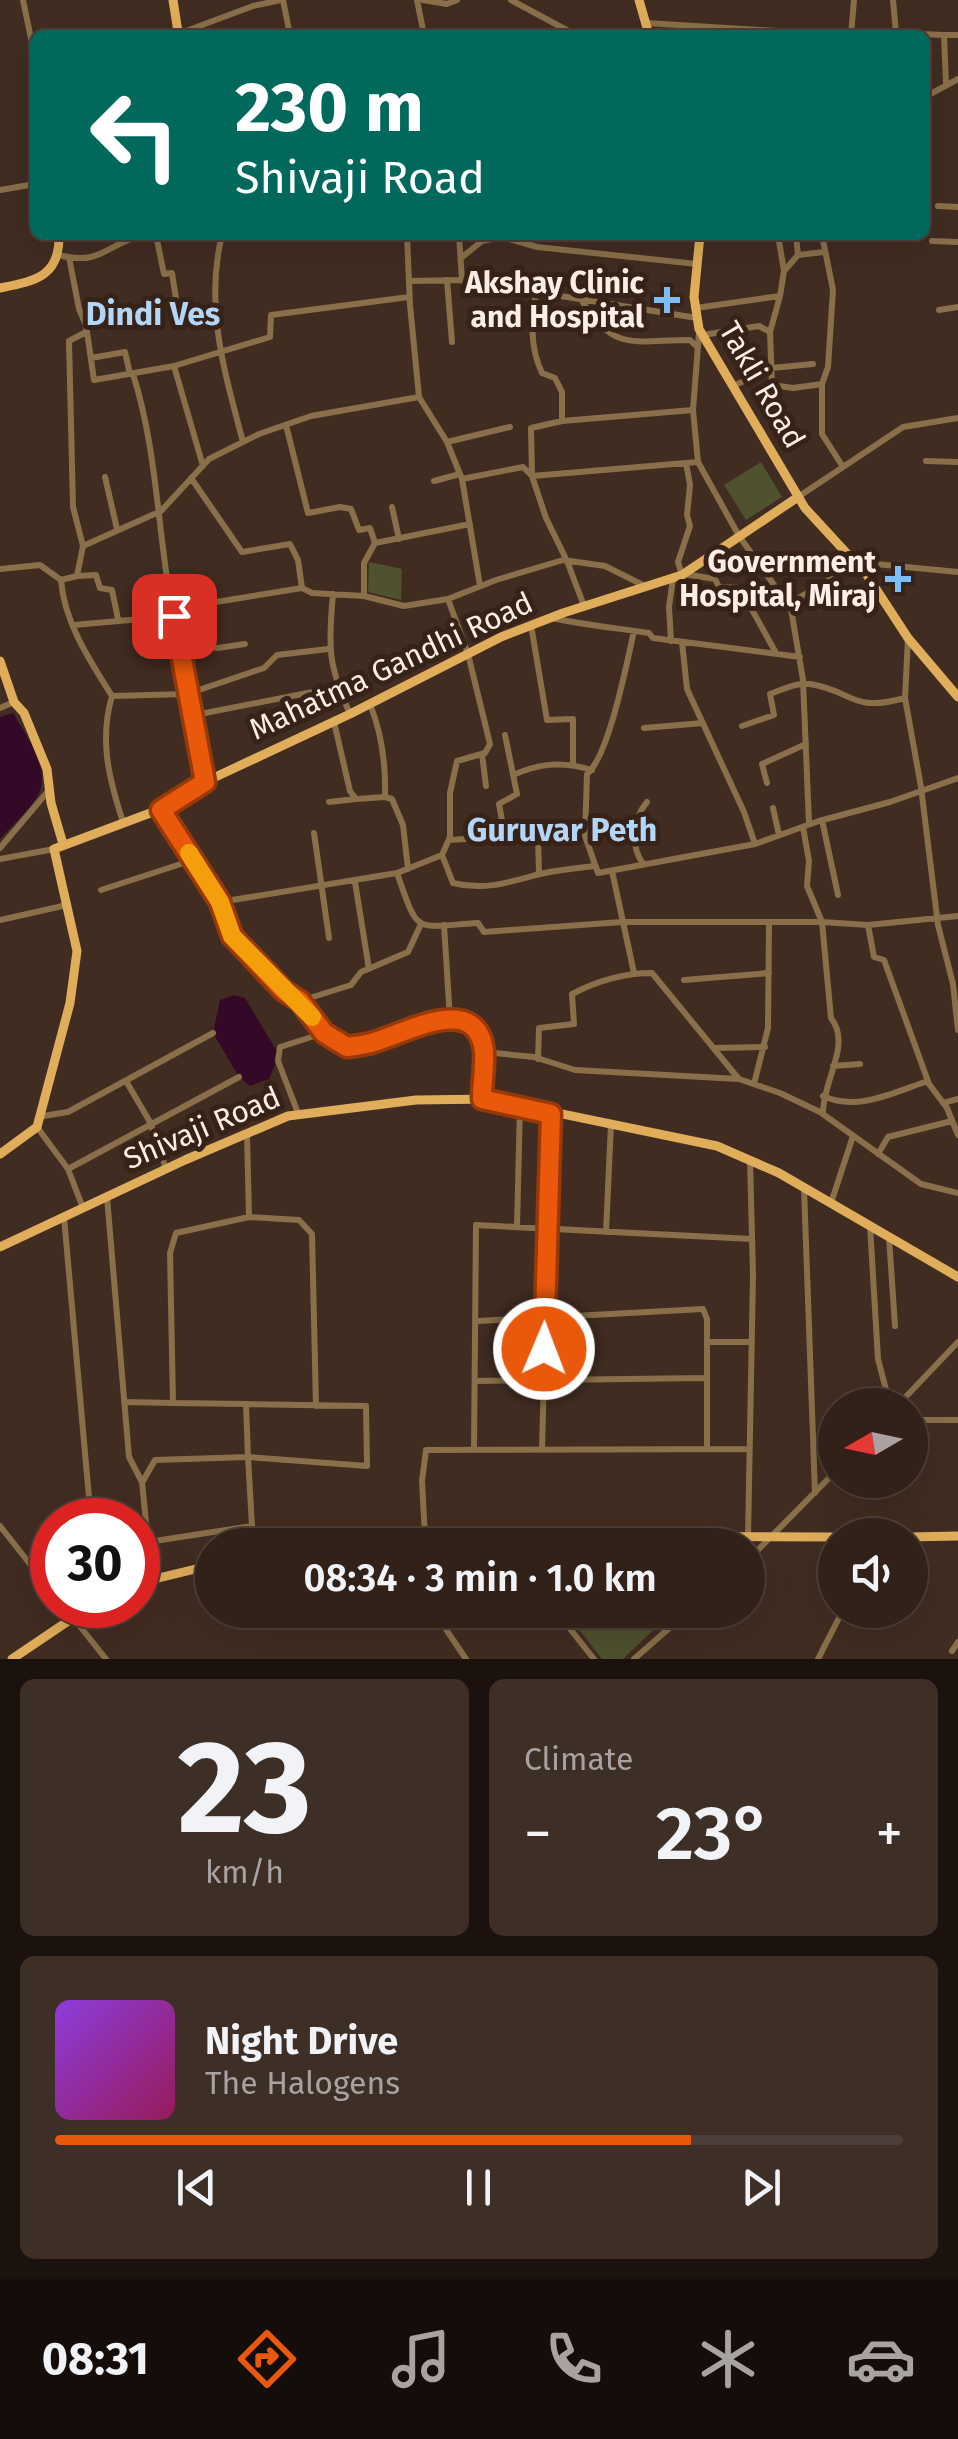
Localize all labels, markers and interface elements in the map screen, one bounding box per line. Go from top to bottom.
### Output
text: 230 m [235,66,424,150]
icon: left [70,70,200,200]
text: Shivaji Road [235,151,485,205]
place label: Akshay Clinic and Hospital [464,265,645,335]
marker: Akshay Clinic and Hospital [654,287,680,313]
district label: Dindi Ves [86,295,220,333]
street label: Takli Road [711,315,813,455]
place label: Government Hospital, Miraj [679,544,876,614]
marker: Government Hospital, Miraj [885,566,911,592]
pin [132,574,217,659]
street label: Mahatma Gandhi Road [244,585,538,747]
icon: arrive [147,589,202,644]
district label: Guruvar Peth [467,811,657,849]
street label: Shivaji Road [118,1079,286,1177]
position arrow [492,1297,596,1401]
north arrow [818,1388,928,1498]
map controls [818,1388,928,1628]
speed limit sign: 30 [30,1498,160,1628]
button: sound [818,1518,928,1628]
text: 08:34 · 3 min · 1.0 km [303,1555,657,1601]
text: 23 [177,1710,312,1866]
text: Climate [524,1740,633,1778]
text: 23° [656,1789,771,1879]
text: − [524,1801,552,1867]
text: + [876,1801,903,1867]
text: km/h [205,1853,284,1891]
text: Night Drive [205,2018,398,2064]
text: The Halogens [205,2064,400,2102]
icon: previous [169,2160,224,2215]
icon: pause [451,2160,506,2215]
icon: next [734,2160,789,2215]
icon: directions [232,2324,302,2394]
icon: music [386,2324,456,2394]
icon: phone [539,2324,609,2394]
icon: climate [693,2324,763,2394]
icon: car [846,2324,916,2394]
text: 08:31 [42,2332,149,2386]

